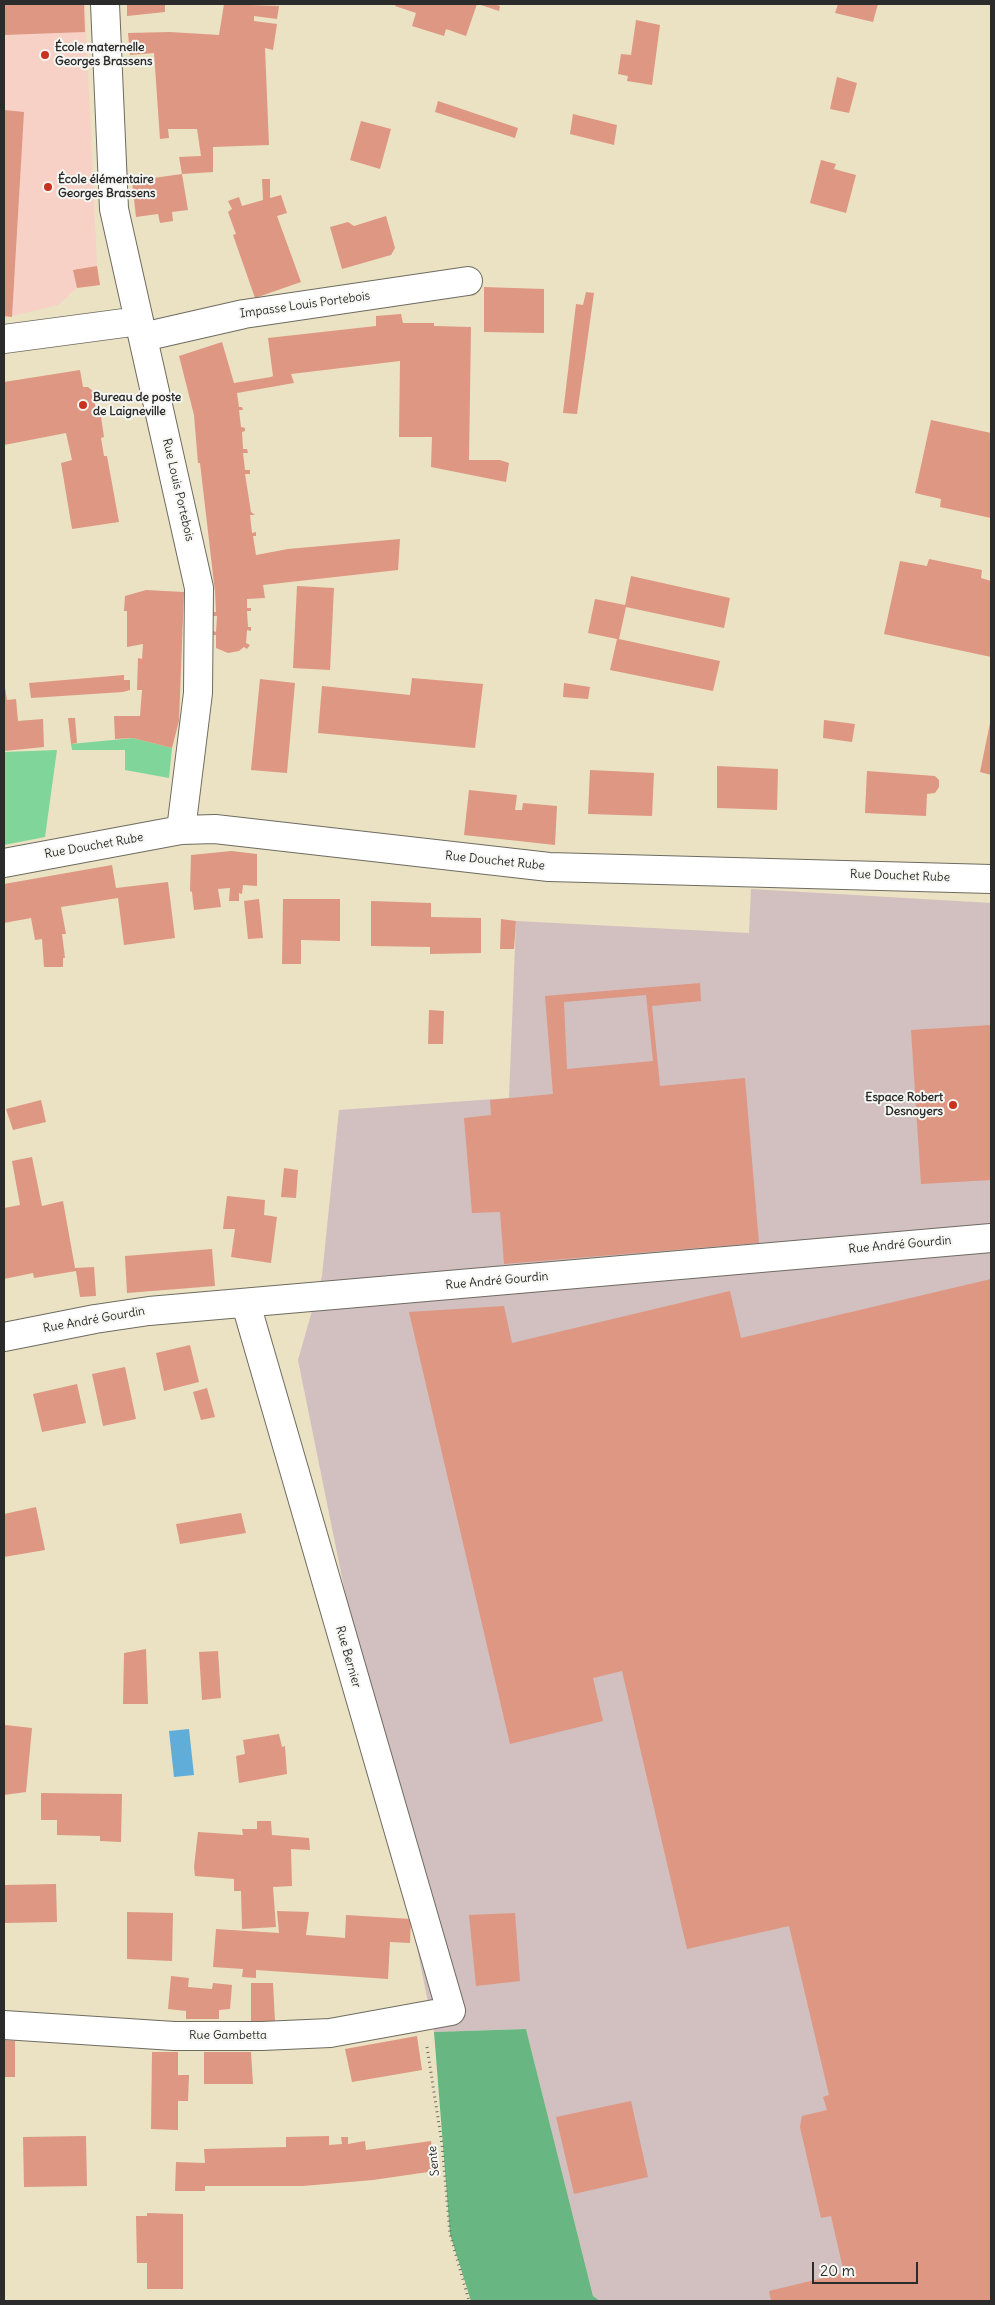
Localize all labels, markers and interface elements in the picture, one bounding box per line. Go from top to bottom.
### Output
place label: École maternelle Georges Brassens [55,41,152,69]
marker: École maternelle Georges Brassens [39,49,51,61]
place label: École élémentaire Georges Brassens [58,173,155,201]
marker: École élémentaire Georges Brassens [42,181,54,193]
street label: Impasse Louis Portebois [239,289,371,321]
place label: Bureau de poste de Laigneville [93,391,181,419]
marker: Bureau de poste de Laigneville [77,399,89,411]
street label: Rue Louis Portebois [159,437,197,543]
street label: Rue Douchet Rube [43,830,145,862]
street label: Rue Douchet Rube [444,849,546,873]
street label: Rue Douchet Rube [850,867,950,885]
place label: Espace Robert Desnoyers [865,1091,943,1119]
marker: Espace Robert Desnoyers [947,1099,959,1111]
street label: Rue André Gourdin [848,1233,952,1257]
street label: Rue André Gourdin [445,1269,549,1293]
street label: Rue André Gourdin [42,1304,146,1336]
street label: Rue Bernier [332,1624,364,1690]
street label: Rue Gambetta [189,2029,267,2043]
street label: Sente [425,2145,443,2177]
scale bar [815,2252,921,2284]
text: 20 m [820,2261,855,2280]

